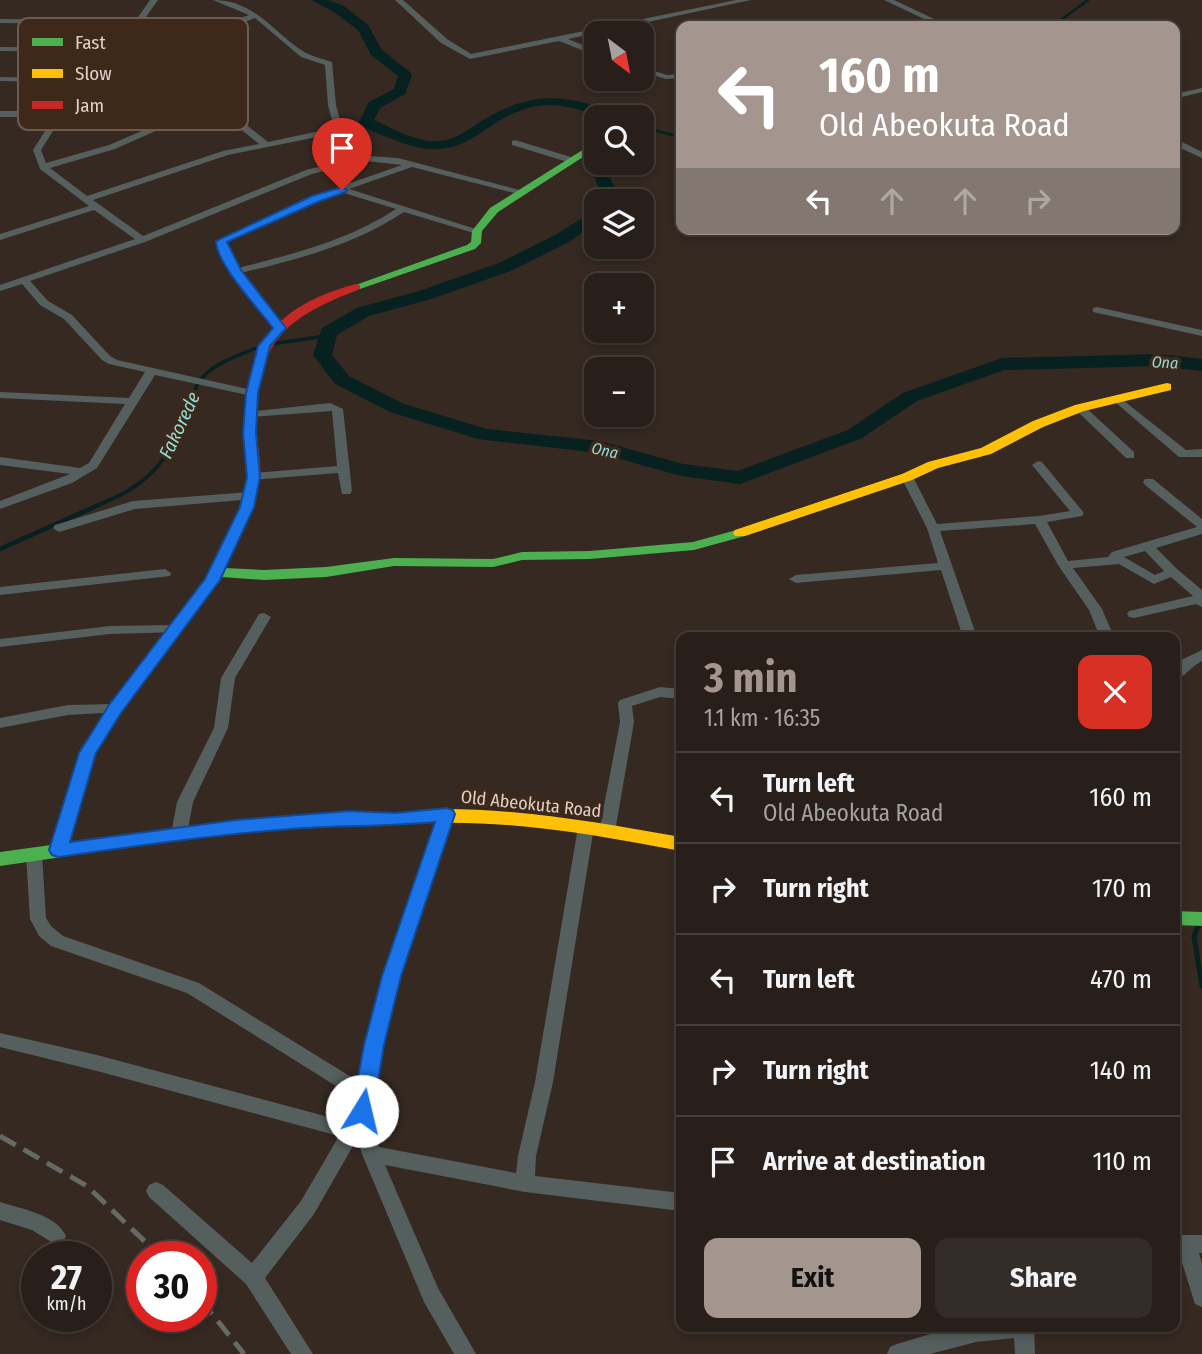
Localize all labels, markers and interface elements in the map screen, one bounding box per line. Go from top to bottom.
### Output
legend [18,18,248,130]
north arrow [584,21,654,91]
map controls [584,21,654,427]
text: Fast [75,31,106,54]
text: 160 m [819,46,940,105]
icon: left [704,49,795,140]
text: Slow [75,62,112,85]
text: Jam [75,94,104,117]
button: search [584,105,654,175]
text: Old Abeokuta Road [819,106,1070,144]
pin [312,118,372,190]
icon: arrive [323,129,361,167]
icon: left [800,182,838,220]
icon: ahead [873,182,911,220]
icon: ahead [946,182,984,220]
icon: right [1019,182,1057,220]
button: layers [584,189,654,259]
button: + [584,273,654,343]
water label: Ona [1151,352,1179,373]
button: − [584,357,654,427]
water label: Fakorede [154,388,205,462]
water label: Ona [590,438,620,463]
text: 3 min [704,653,798,703]
button: close [1078,655,1152,729]
text: 1.1 km · 16:35 [704,704,820,732]
text: Turn left [763,768,855,799]
icon: left [704,779,742,817]
text: 160 m [1089,782,1152,813]
street label: Old Abeokuta Road [460,786,602,822]
text: Old Abeokuta Road [763,799,943,827]
icon: right [704,870,742,908]
text: Turn right [763,873,869,904]
text: 170 m [1092,873,1152,904]
icon: left [704,961,742,999]
text: Turn left [763,964,855,995]
text: 470 m [1090,964,1152,995]
icon: right [704,1052,742,1090]
text: Turn right [763,1055,869,1086]
text: 140 m [1090,1055,1152,1086]
position arrow [325,1074,399,1148]
icon: arrive [704,1143,742,1181]
text: Arrive at destination [763,1146,986,1177]
text: 110 m [1092,1146,1152,1177]
button: Exit [704,1238,921,1318]
button: Share [935,1238,1152,1318]
speed limit sign: 30 [126,1241,217,1332]
text: 27 [51,1256,82,1298]
text: km/h [46,1293,87,1315]

